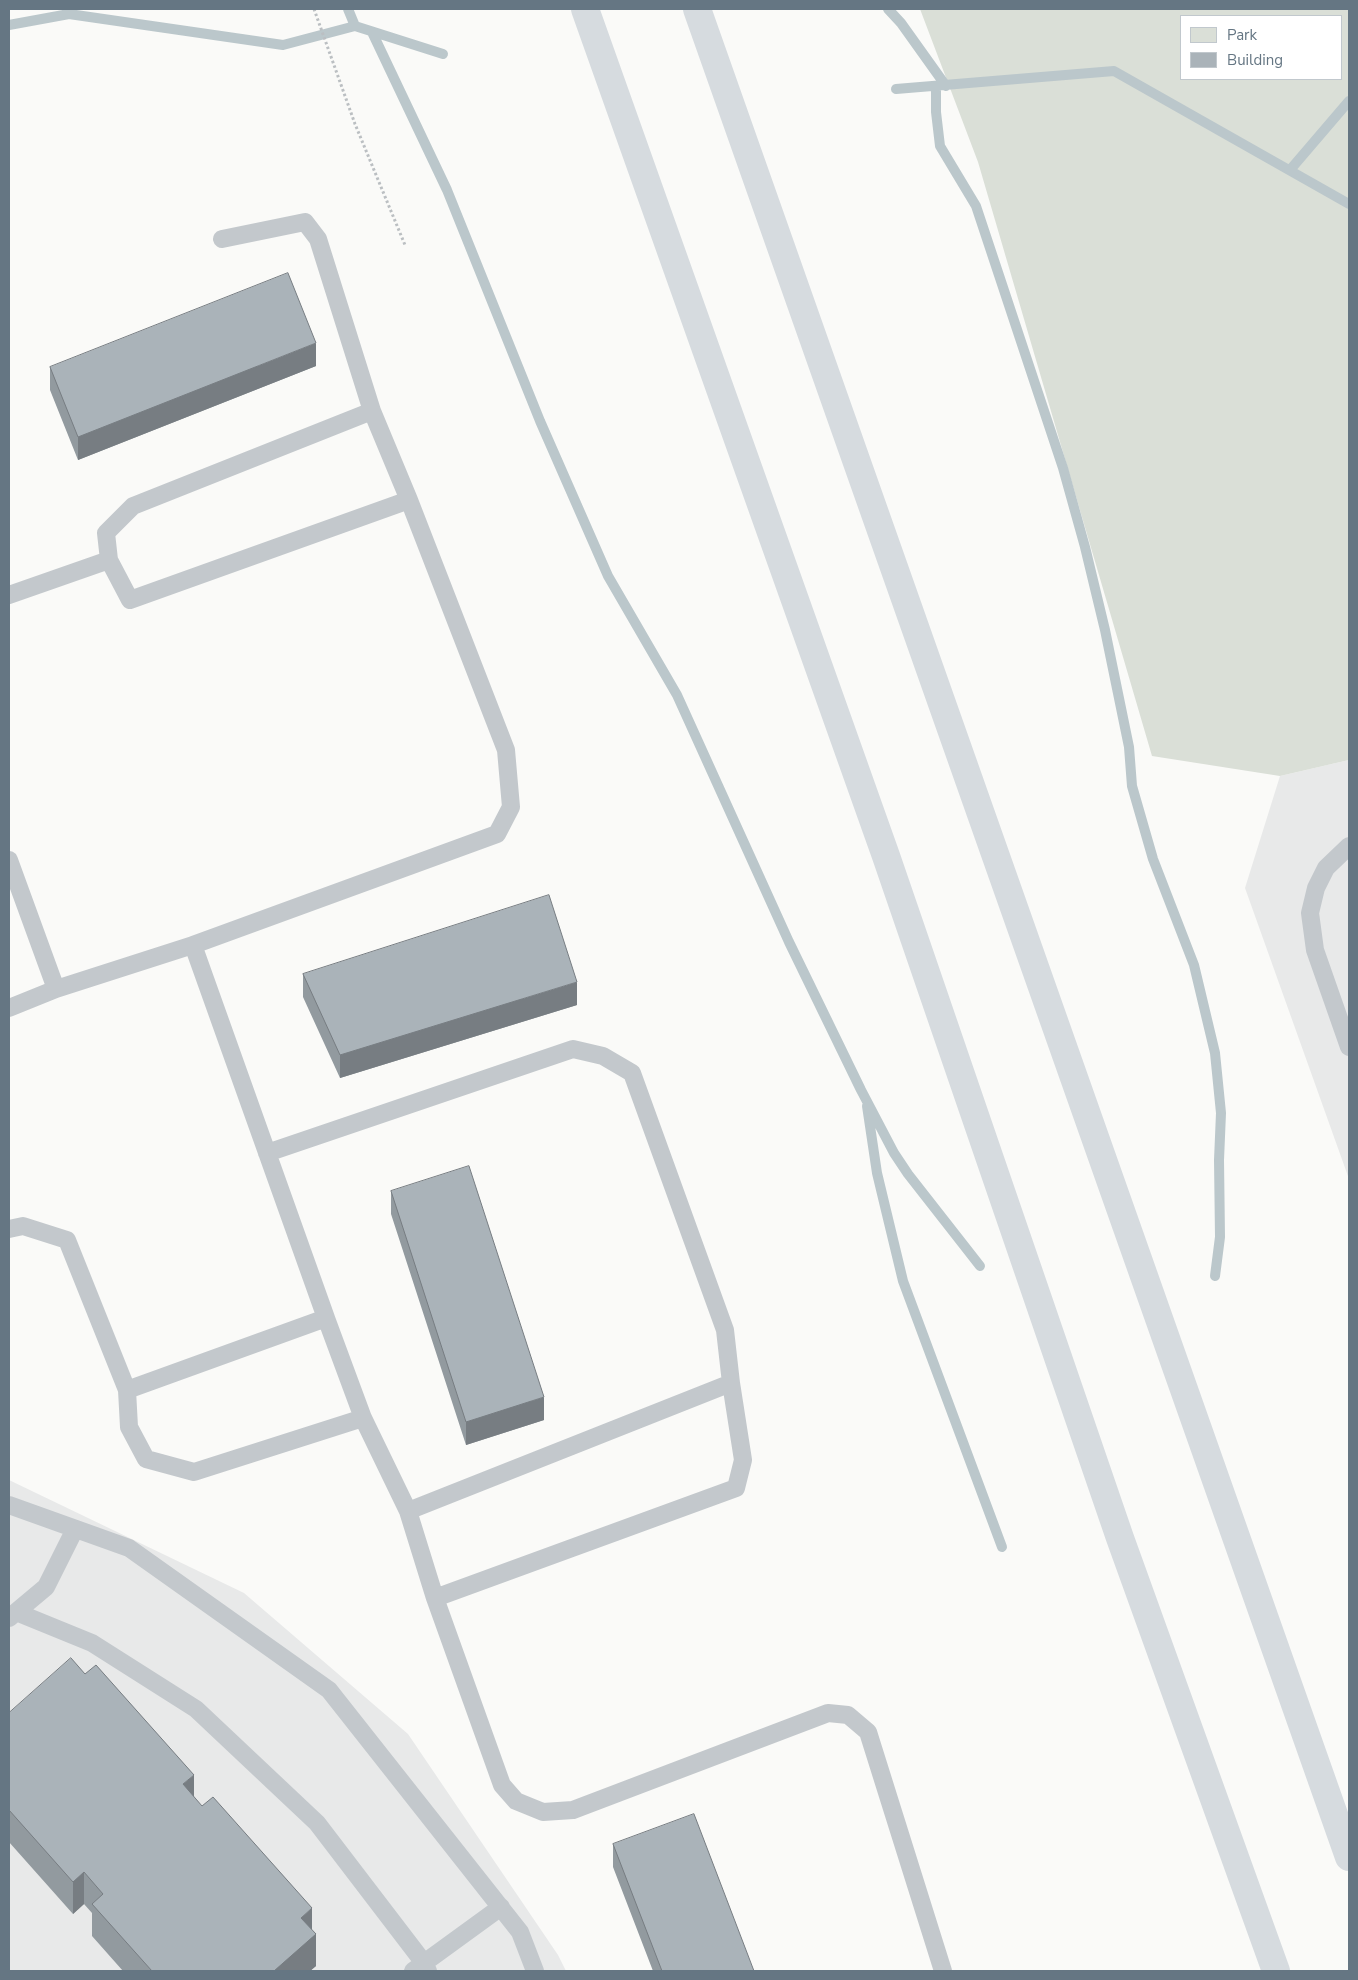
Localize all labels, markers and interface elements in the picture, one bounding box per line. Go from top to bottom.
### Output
legend [1180,15,1343,80]
text: Park [1227,25,1257,45]
text: Building [1227,50,1283,70]

